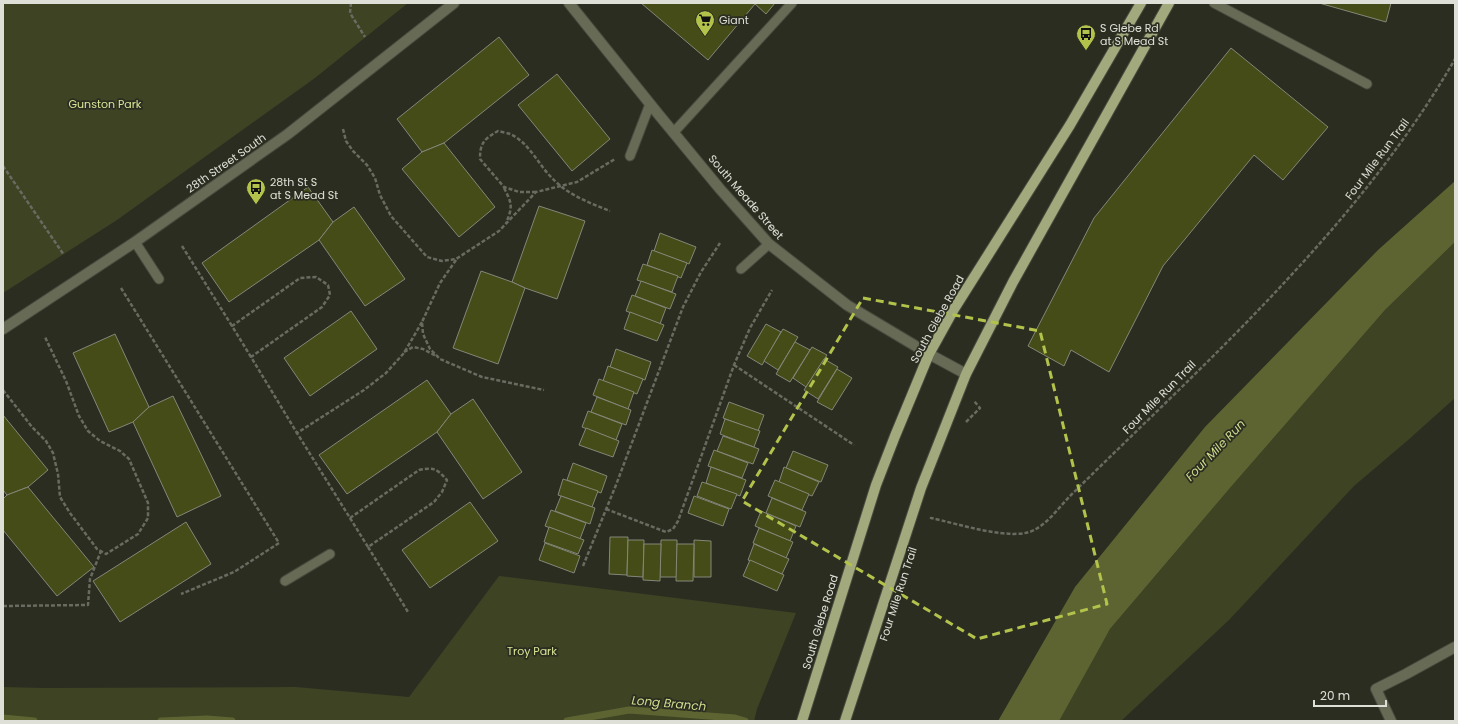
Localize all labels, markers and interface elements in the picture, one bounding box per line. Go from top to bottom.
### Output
supermarket icon: Giant [694,9,716,37]
place label: Giant [719,12,749,28]
place label: S Glebe Rd at S Mead St [1100,20,1168,49]
bus stop icon: S Glebe Rd at S Mead St [1075,23,1097,51]
park label: Gunston Park [69,96,142,112]
street label: Four Mile Run Trail [1341,115,1413,203]
street label: 28th Street South [183,129,269,197]
street label: South Meade Street [705,151,787,243]
place label: 28th St S at S Mead St [270,174,338,203]
bus stop icon: 28th St S at S Mead St [245,177,267,205]
street label: South Glebe Road [906,272,968,366]
street label: Four Mile Run Trail [1119,357,1199,437]
water label: Four Mile Run [1181,416,1249,484]
street label: Four Mile Run Trail [875,545,921,643]
street label: South Glebe Road [798,573,842,671]
park label: Troy Park [507,643,557,659]
scale bar [1314,682,1386,708]
text: 20 m [1320,687,1350,704]
water label: Long Branch [631,691,707,715]

